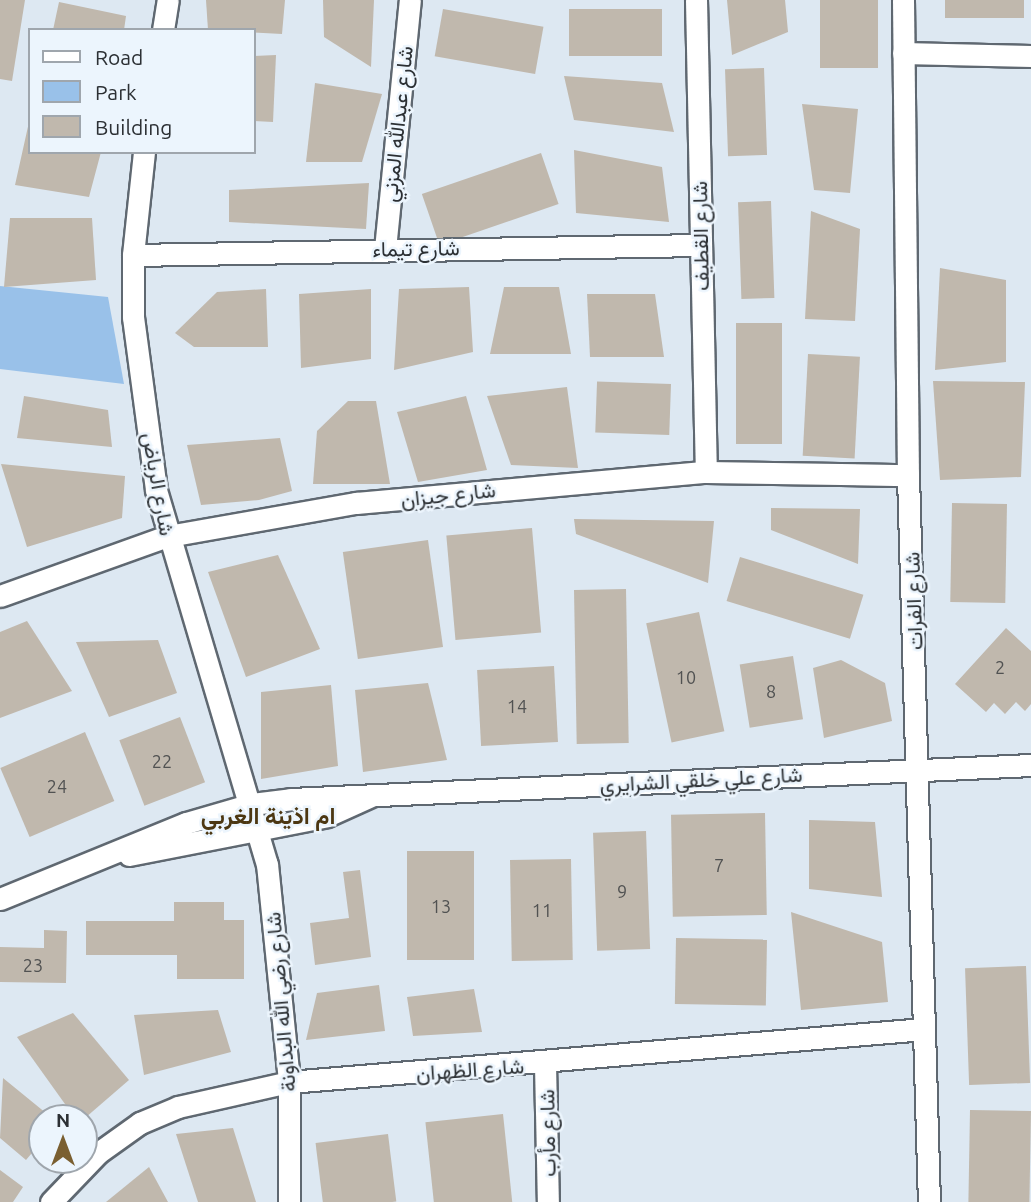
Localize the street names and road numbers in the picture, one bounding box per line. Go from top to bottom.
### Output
street label: شارع عبدالله المزني [376,45,418,203]
street label: شارع القطيف [686,181,714,291]
street label: شارع تيماء [372,235,460,261]
street label: شارع الرياض [138,430,180,538]
street label: شارع جيزان [399,476,497,512]
street label: شارع الفرات [899,551,927,651]
street label: شارع علي خلقي الشرايري [599,761,803,797]
street label: شارع رضي الله البداونة [260,911,300,1093]
street label: شارع الظهران [415,1053,525,1085]
street label: شارع مأرب [534,1089,560,1177]

